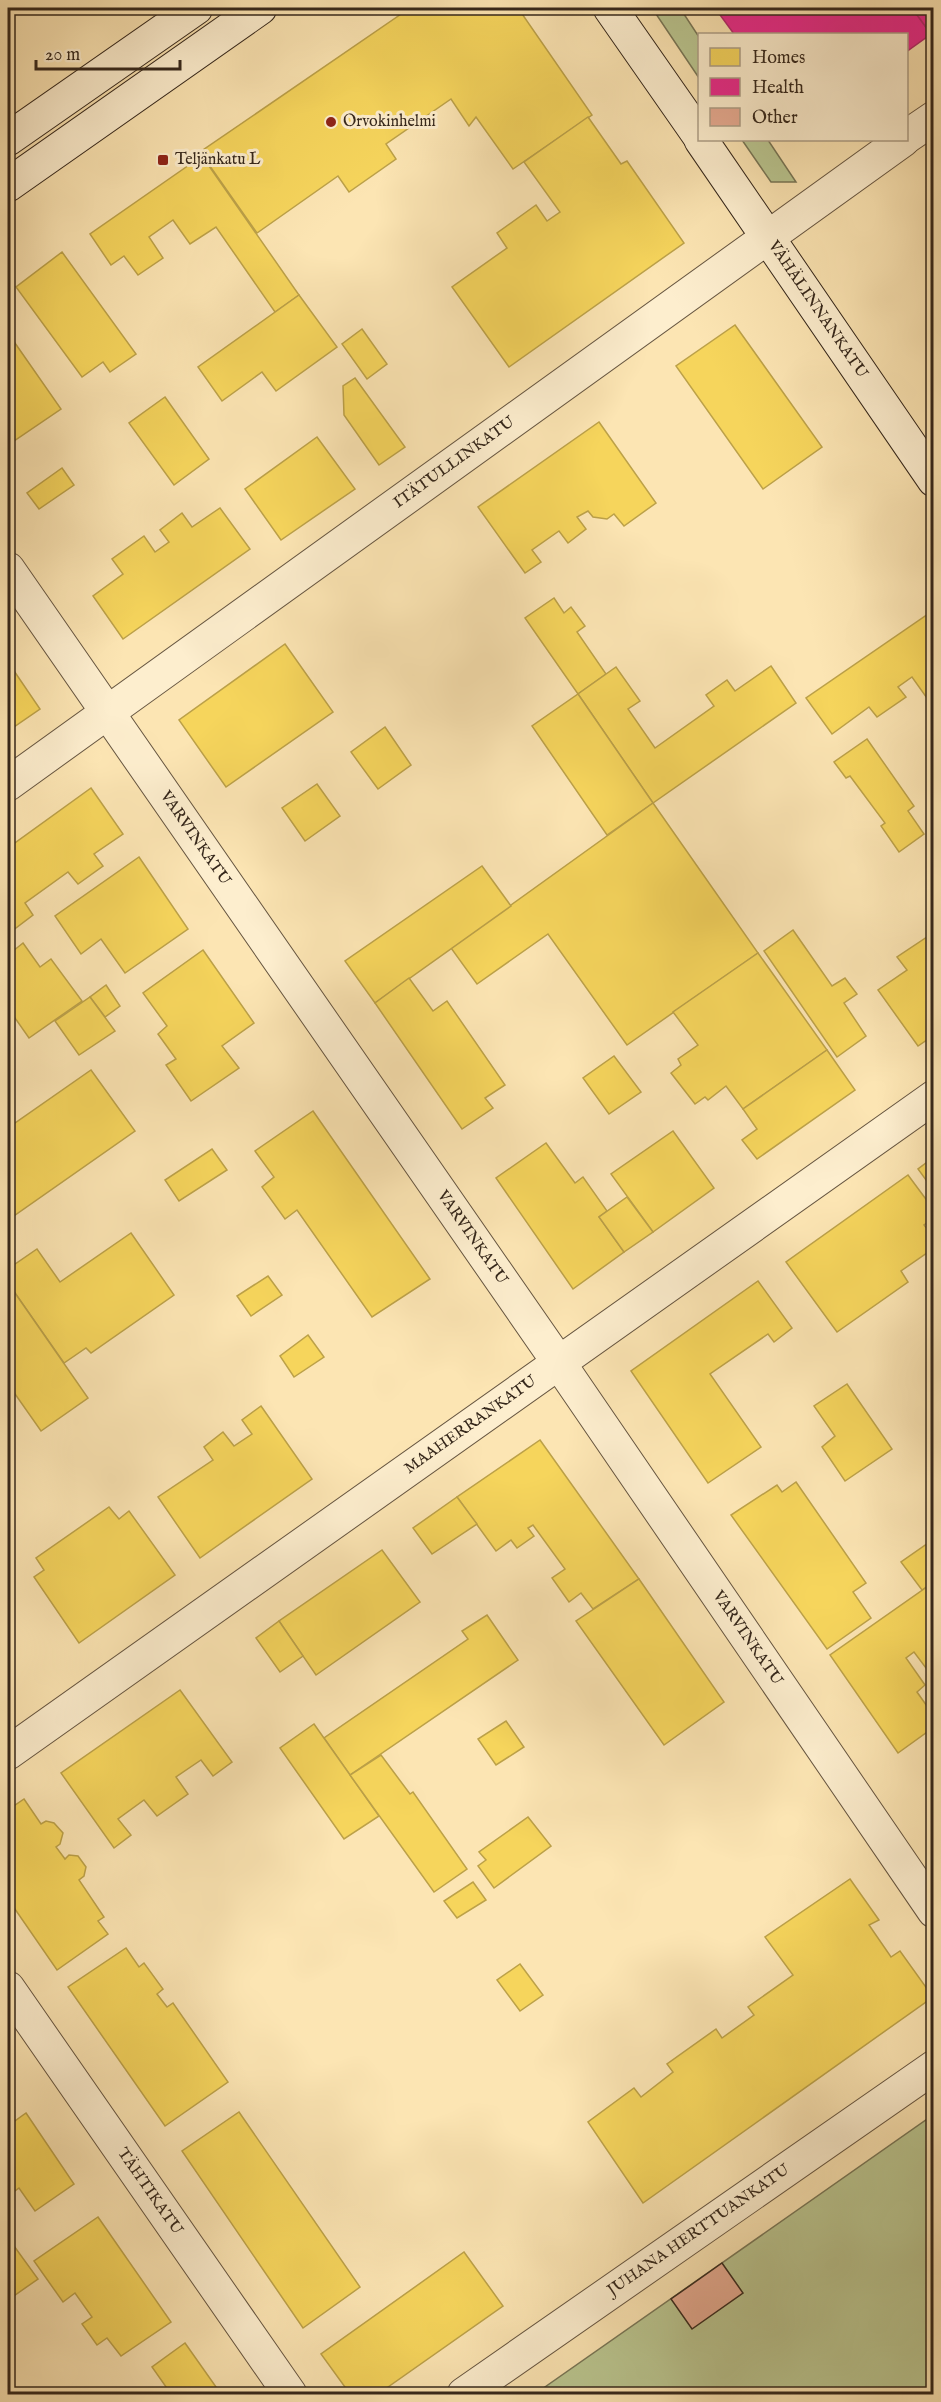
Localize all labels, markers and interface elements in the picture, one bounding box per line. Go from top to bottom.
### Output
scale bar [36,33,180,71]
legend [698,33,908,141]
text: 20 m [45,44,80,67]
text: Homes [752,47,805,70]
text: Health [752,77,804,100]
text: Other [752,107,798,130]
place label: Orvokinhelmi [343,112,436,132]
marker: Orvokinhelmi [324,115,338,129]
place label: Teljänkatu L [175,150,261,170]
marker: Teljänkatu L [156,153,170,167]
street label: VÄHÄLINNANKATU [763,236,872,383]
street label: ITÄTULLINKATU [390,412,519,513]
street label: VARVINKATU [155,787,235,890]
street label: VARVINKATU [432,1186,512,1289]
street label: MAAHERRANKATU [401,1371,541,1479]
street label: VARVINKATU [707,1586,787,1690]
street label: TÄHTIKATU [112,2144,187,2239]
street label: JUHANA HERTTUANKATU [602,2160,794,2302]

